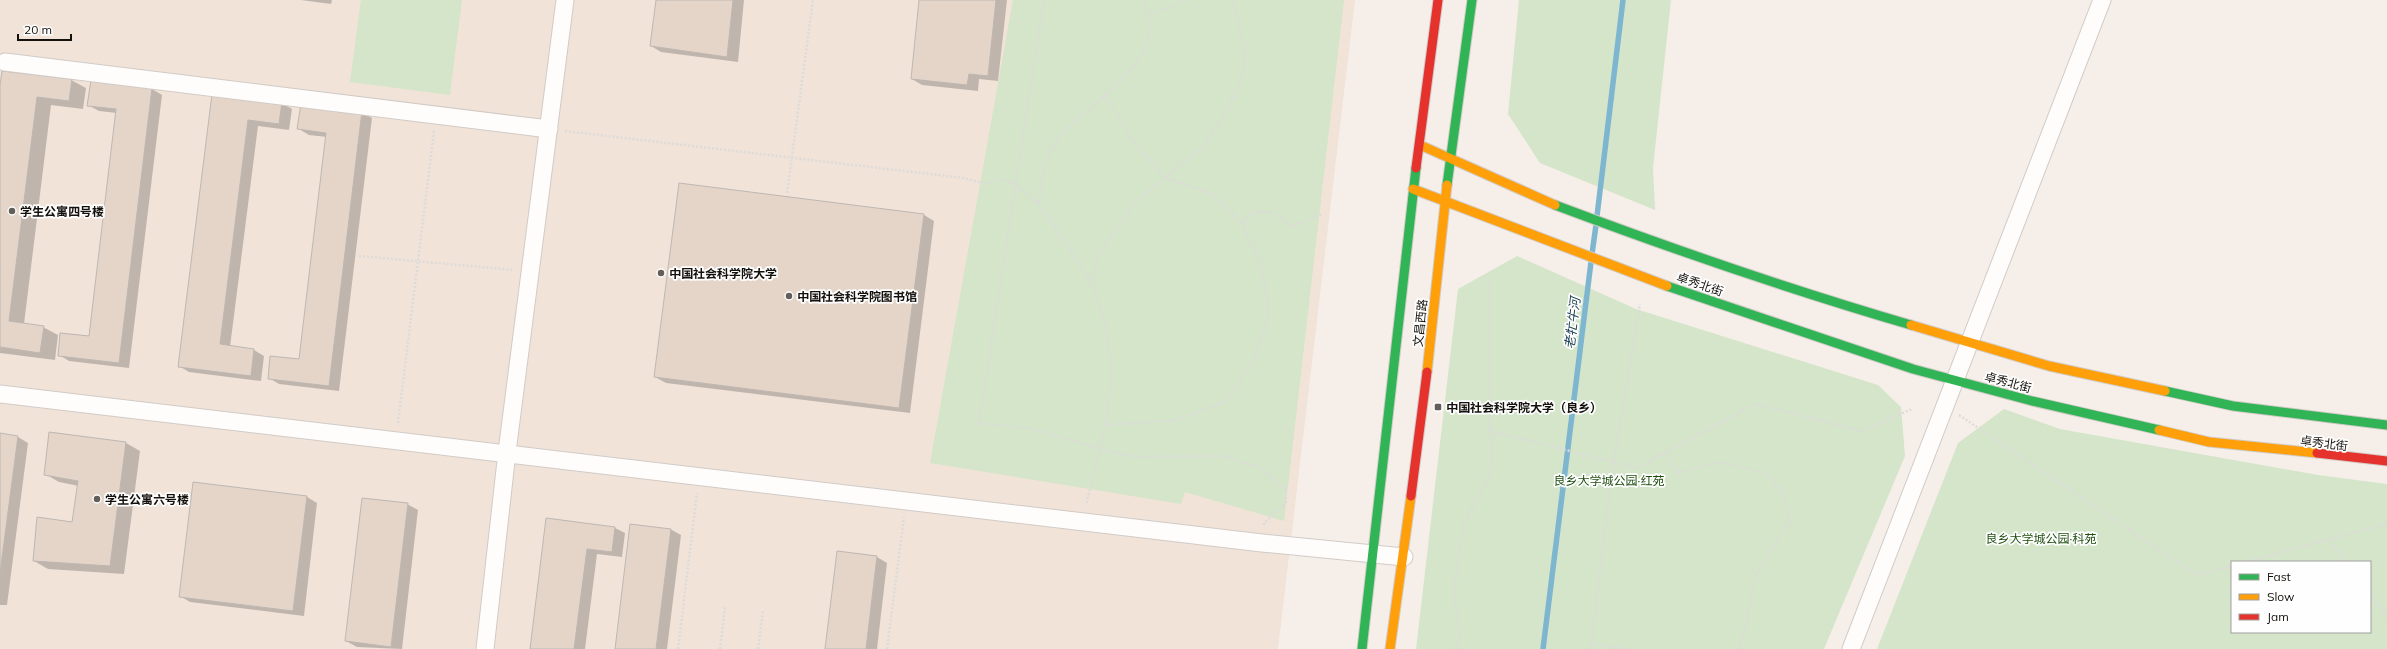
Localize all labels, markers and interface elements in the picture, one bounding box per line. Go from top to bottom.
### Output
scale bar [18,16,71,42]
text: 20 m [24,22,52,37]
place label: 学生公寓四号楼 [20,204,104,219]
marker: 学生公寓四号楼 [7,206,17,216]
place label: 中国社会科学院大学 [669,266,777,281]
marker: 中国社会科学院大学 [656,268,666,278]
street label: 卓秀北街 [1675,269,1725,299]
place label: 中国社会科学院图书馆 [797,289,917,304]
marker: 中国社会科学院图书馆 [784,291,794,301]
water label: 老牤牛河 [1561,293,1583,350]
street label: 文昌西路 [1410,298,1430,348]
street label: 卓秀北街 [1983,369,2033,395]
place label: 中国社会科学院大学（良乡） [1446,400,1602,415]
marker: 中国社会科学院大学（良乡） [1433,402,1443,412]
street label: 卓秀北街 [2299,433,2349,453]
park label: 良乡大学城公园·红苑 [1554,473,1664,488]
place label: 学生公寓六号楼 [105,492,189,507]
marker: 学生公寓六号楼 [92,494,102,504]
park label: 良乡大学城公园·科苑 [1986,531,2096,546]
legend [2231,561,2371,633]
text: Fast [2267,569,2291,584]
text: Slow [2267,589,2295,604]
text: Jam [2267,609,2289,624]

